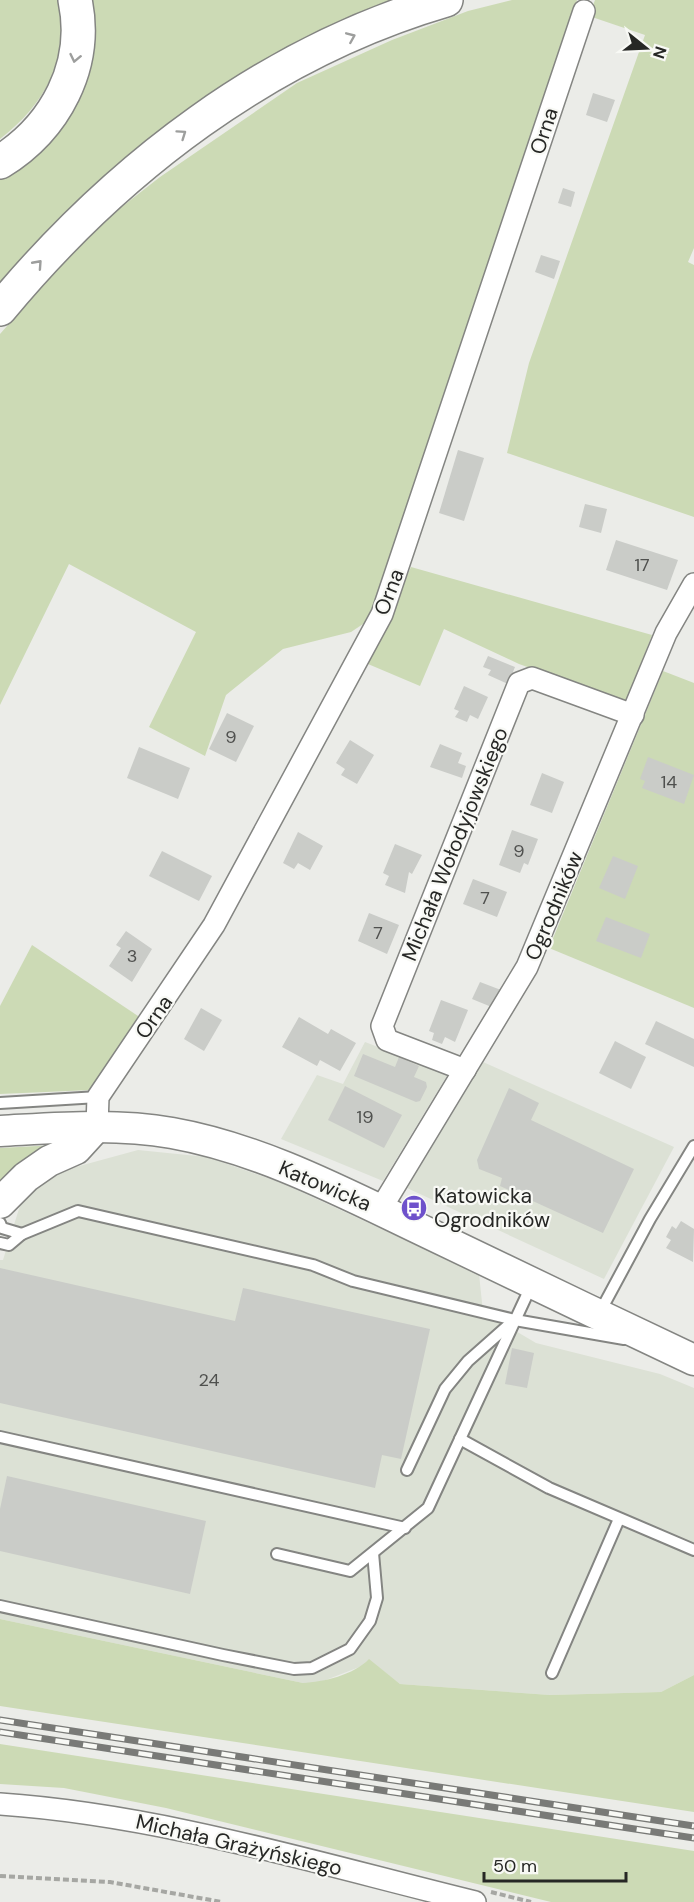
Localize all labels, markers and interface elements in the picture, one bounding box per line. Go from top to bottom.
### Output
north arrow [616,18,676,78]
one-way arrow [344,32,355,44]
text: N [648,44,672,61]
one-way arrow [69,53,82,63]
street label: Orna [523,104,565,158]
one-way arrow [176,130,187,141]
one-way arrow [31,260,42,271]
house number: 17 [634,553,650,577]
street label: Orna [367,565,411,619]
street label: Michała Wołodyjowskiego [395,723,515,965]
house number: 9 [225,725,237,749]
house number: 14 [661,770,677,794]
house number: 9 [513,839,525,863]
street label: Ogrodników [518,847,590,965]
house number: 7 [480,886,490,910]
house number: 7 [373,921,383,945]
house number: 3 [127,944,137,968]
street label: Orna [129,990,179,1044]
house number: 19 [357,1105,373,1129]
street label: Katowicka [274,1154,376,1218]
place label: Katowicka Ogrodników [434,1182,550,1234]
bus stop icon: Katowicka Ogrodników [399,1193,429,1223]
house number: 24 [199,1368,220,1392]
street label: Michała Grażyńskiego [133,1808,345,1882]
scale bar [484,1845,626,1883]
text: 50 m [493,1854,537,1878]

